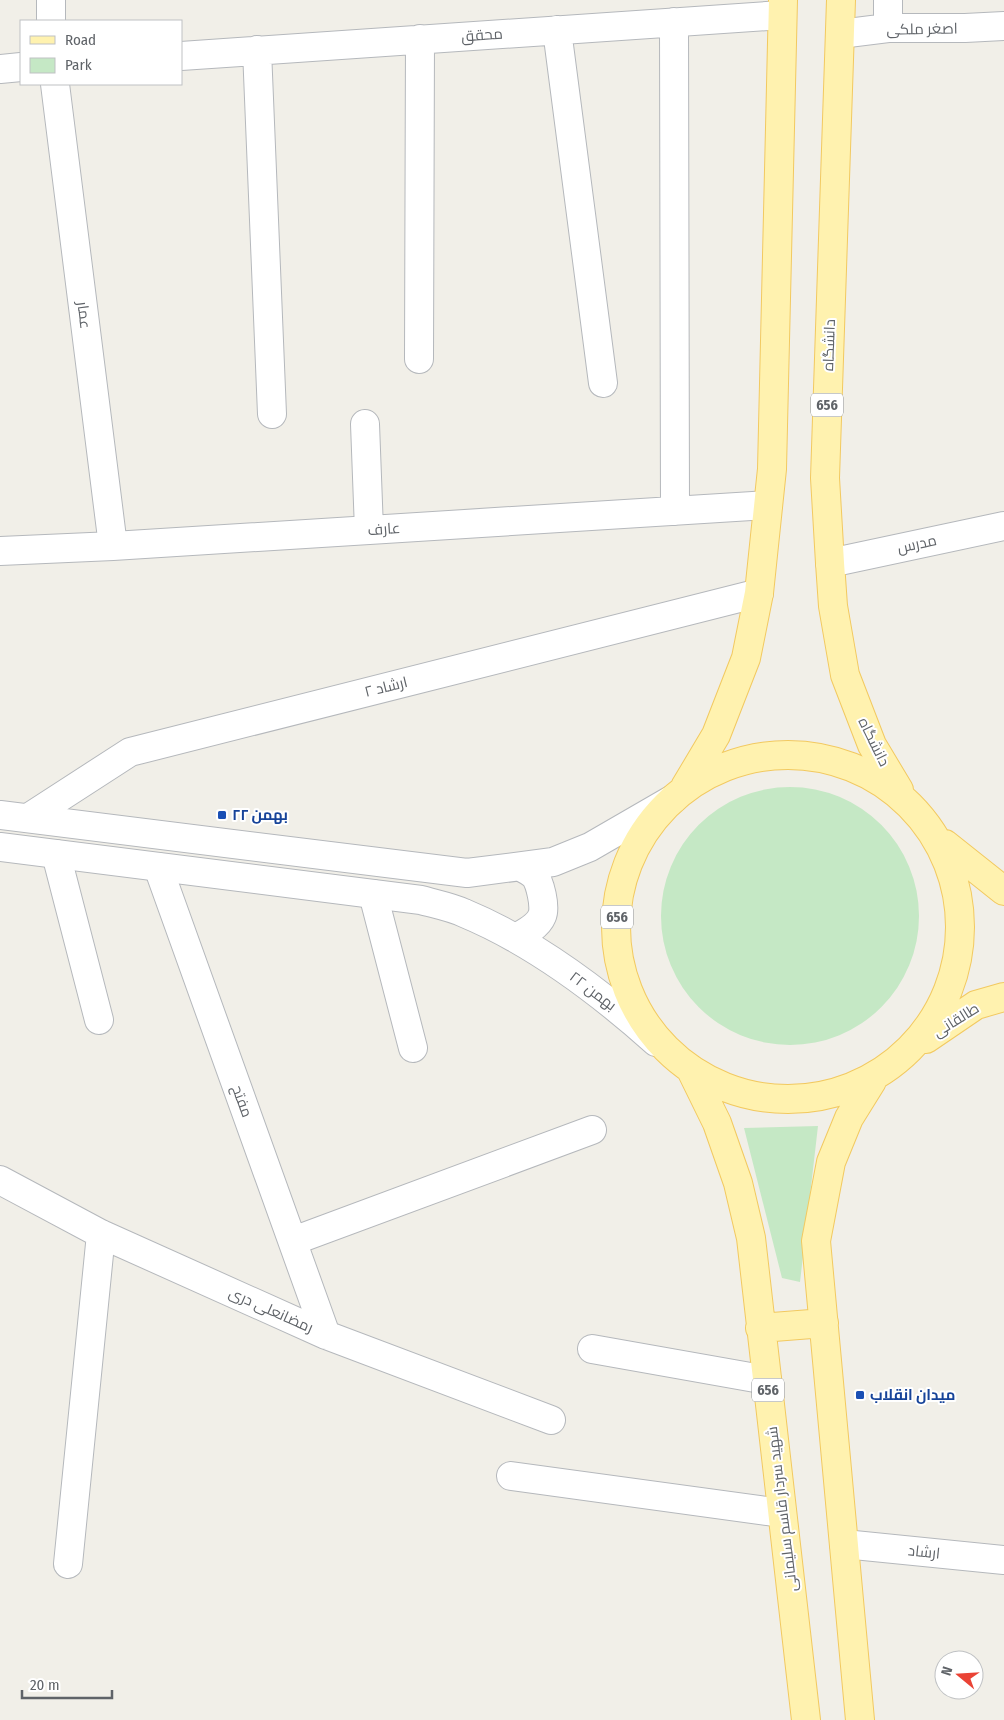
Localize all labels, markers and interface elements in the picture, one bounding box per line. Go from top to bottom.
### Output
street label: اصغر ملکی [886,19,958,40]
legend [20,20,182,85]
street label: محقق [461,25,503,46]
text: Road [65,31,96,49]
text: Park [65,56,92,74]
street label: عمار [73,299,95,330]
street label: دانشگاه [819,319,839,371]
road number: 656 [811,394,843,416]
street label: عارف [367,519,401,539]
street label: مدرس [896,531,939,558]
street label: ارشاد ۲ [363,673,409,701]
street label: دانشگاه [855,715,893,769]
place label: ۲۲ بهمن [232,806,288,824]
marker: ۲۲ بهمن [216,809,228,821]
road number: 656 [601,906,633,929]
street label: ۲۲ بهمن [565,968,620,1015]
street label: طالقانی [930,999,983,1042]
street label: مفتح [226,1082,256,1120]
street label: رمضانعلی دری [226,1283,316,1338]
road number: 656 [752,1378,784,1402]
place label: میدان انقلاب [870,1386,956,1404]
marker: میدان انقلاب [854,1389,866,1401]
street label: شهید سردار قاسم سلیمانی [763,1425,802,1593]
street label: ارشاد [907,1541,941,1563]
north arrow [934,1650,984,1700]
text: N [938,1665,956,1678]
scale bar [22,1668,112,1700]
text: 20 m [30,1676,60,1694]

